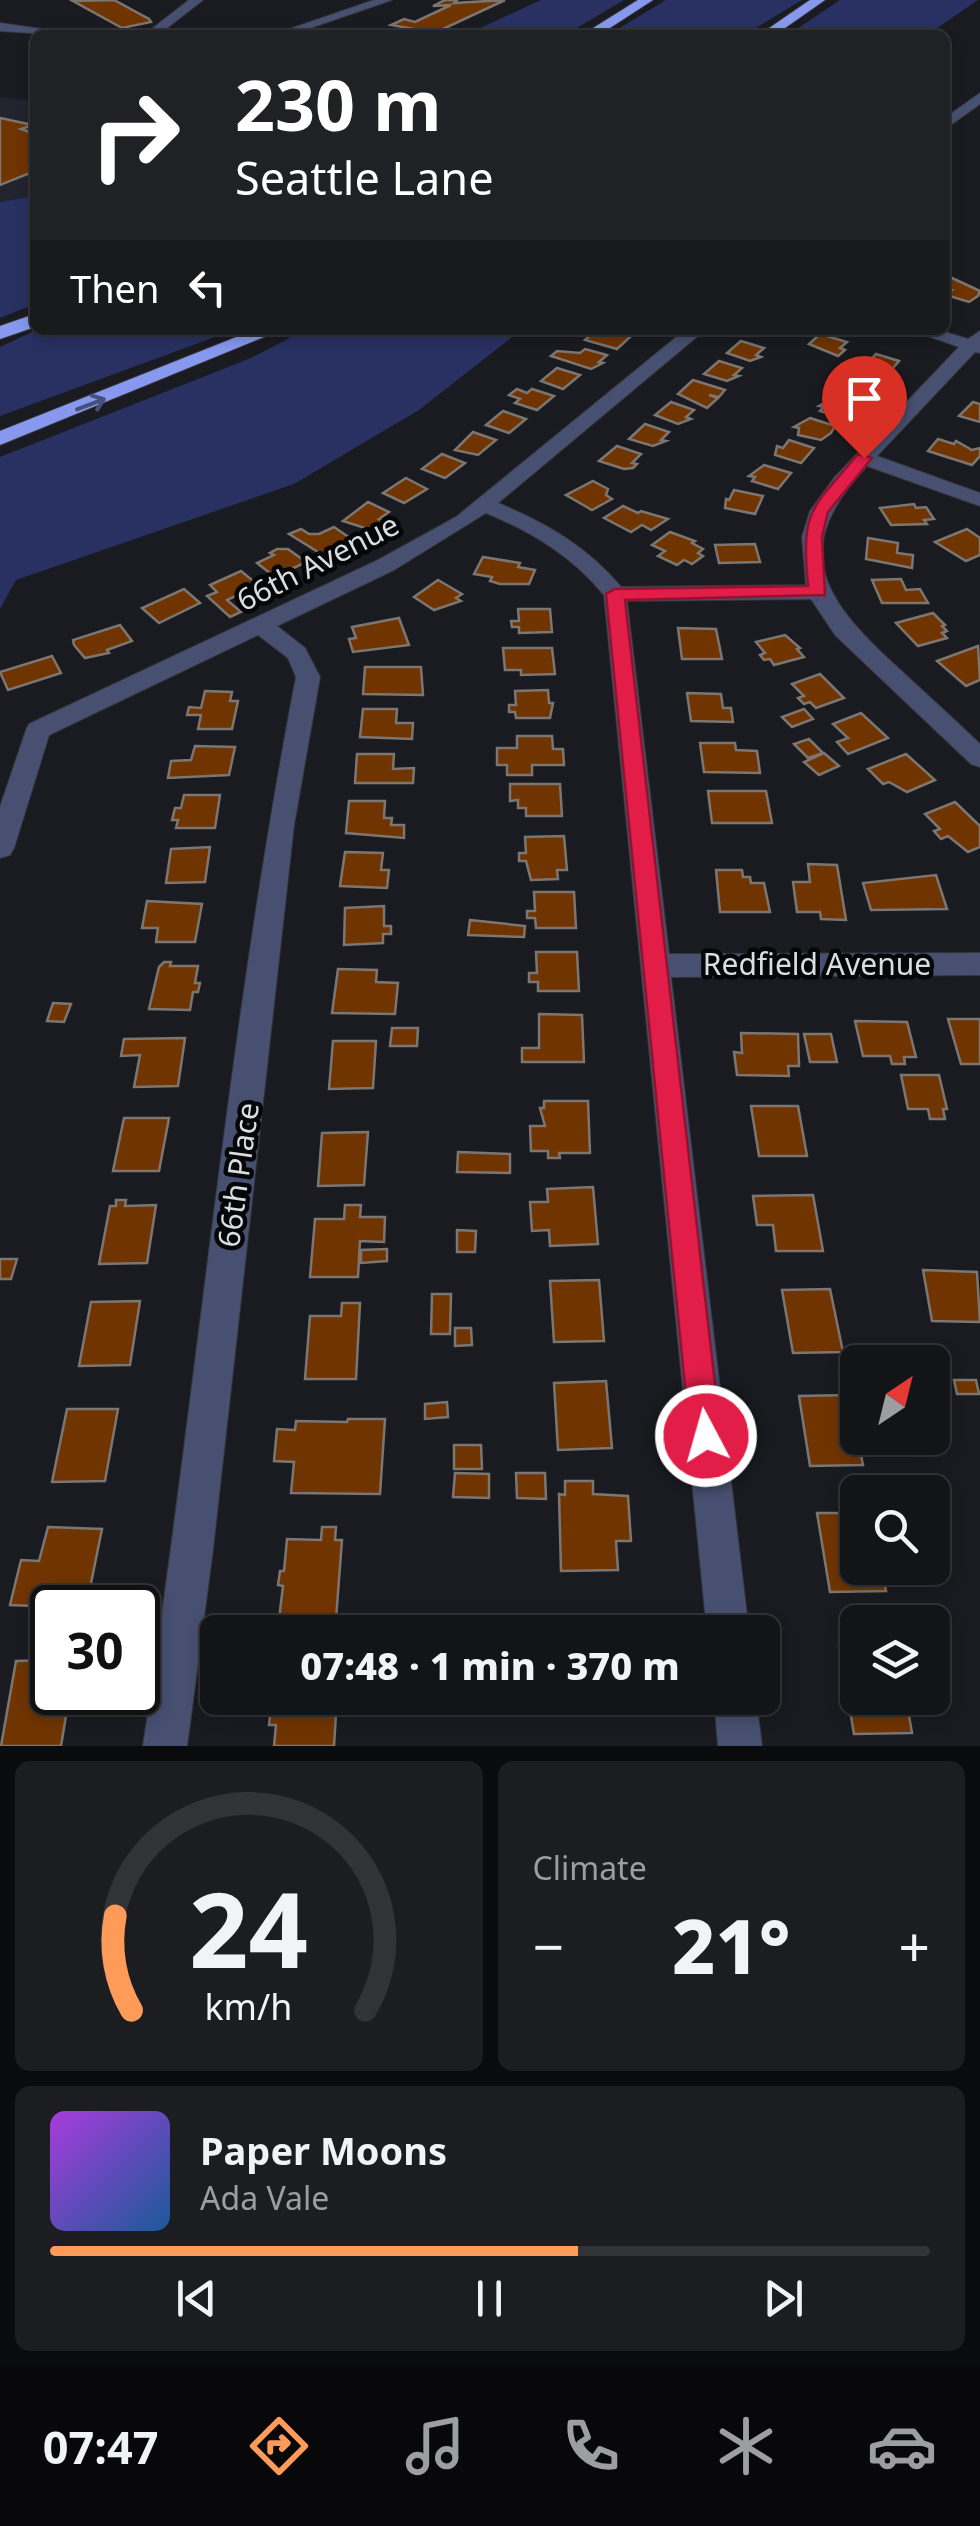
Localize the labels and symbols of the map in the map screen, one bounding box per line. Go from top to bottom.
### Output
pin [822,356,907,459]
one-way arrow [75,394,106,412]
street label: 66th Avenue [229,503,405,620]
street label: Redfield Avenue [703,943,931,984]
street label: 66th Place [207,1100,268,1250]
north arrow [840,1345,950,1455]
position arrow [654,1384,758,1488]
speed limit sign: 30 [30,1585,160,1715]

